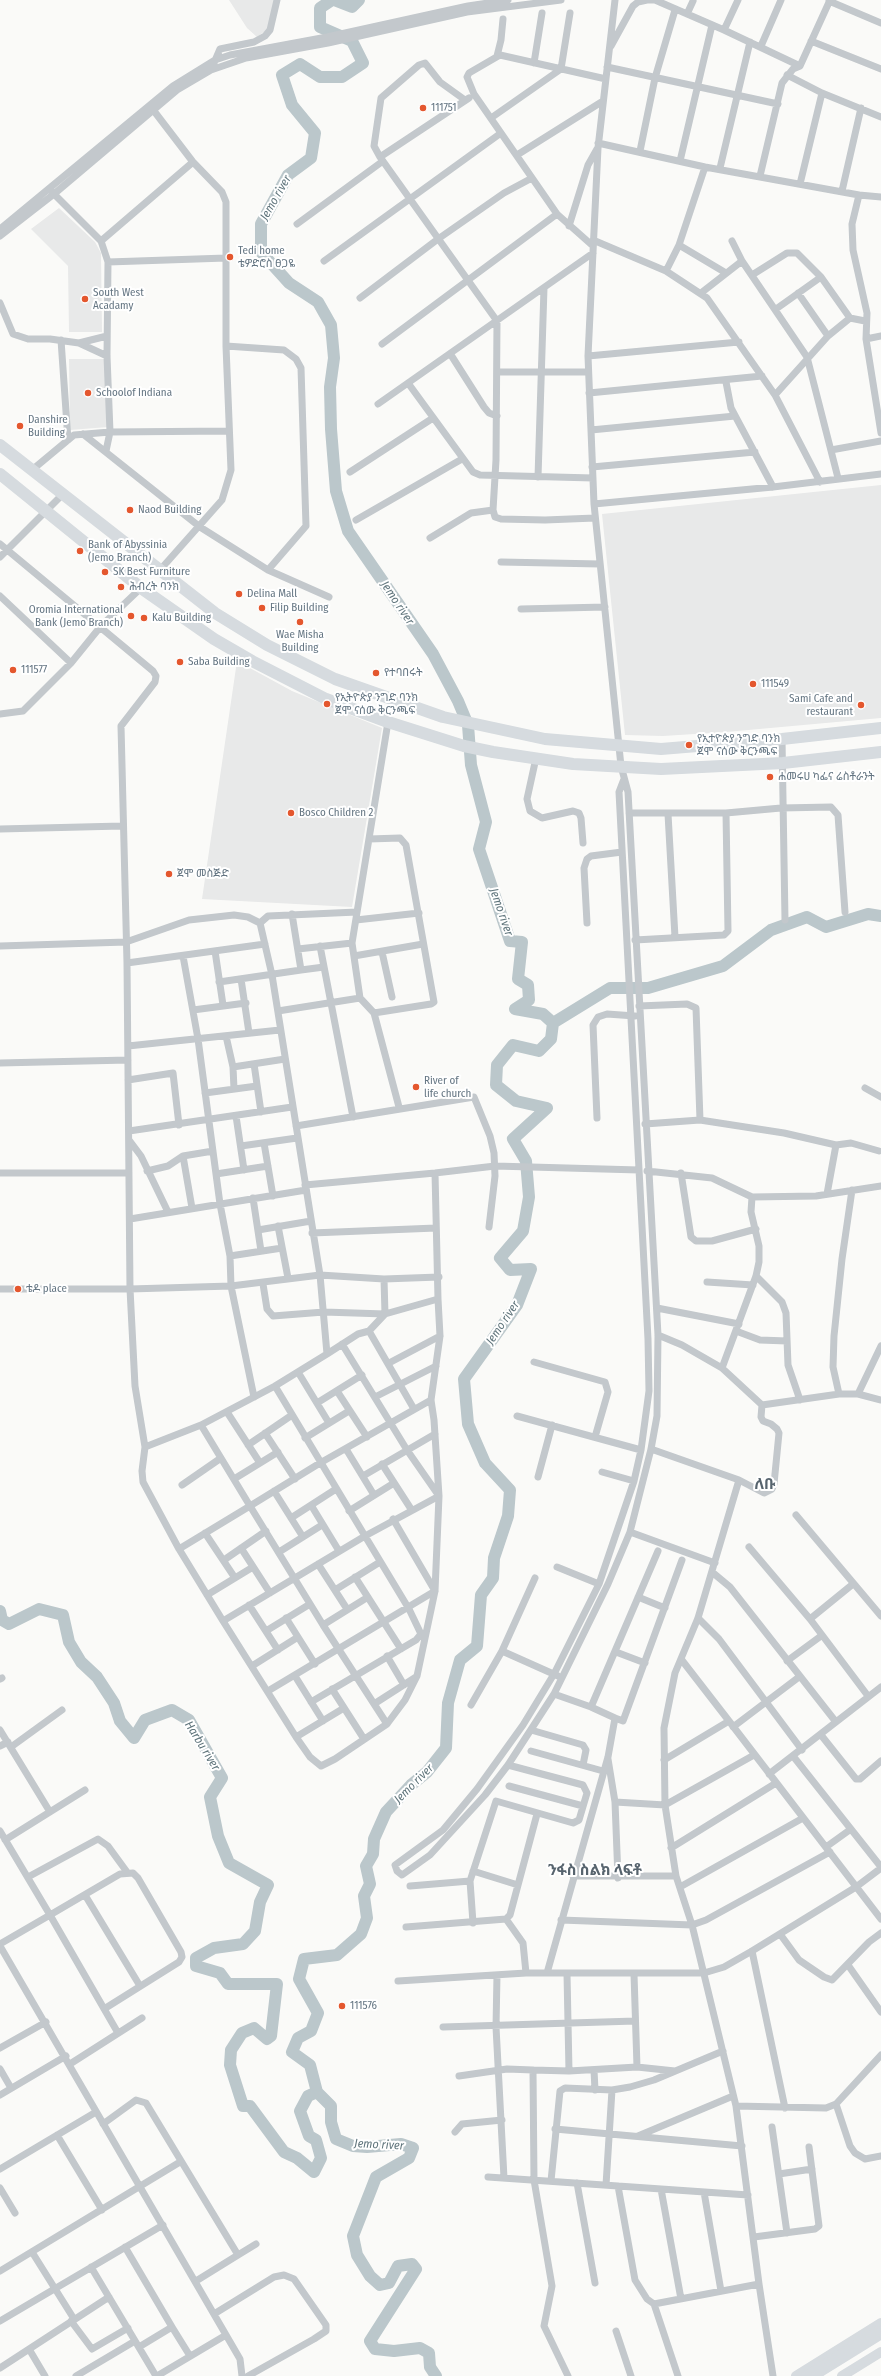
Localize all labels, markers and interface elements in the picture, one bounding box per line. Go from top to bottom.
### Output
place label: 111751 [431,101,457,115]
marker: 111751 [418,103,428,113]
water label: Jemo river [257,173,295,223]
place label: Tedi home ቴዎድሮስ ፀጋዬ [238,244,295,270]
marker: Tedi home ቴዎድሮስ ፀጋዬ [225,252,235,262]
place label: South West Acadamy [93,286,144,312]
marker: South West Acadamy [80,294,90,304]
place label: Schoolof Indiana [96,386,172,400]
marker: Schoolof Indiana [83,388,93,398]
place label: Danshire Building [28,413,68,439]
marker: Danshire Building [15,421,25,431]
place label: Naod Building [138,503,201,517]
marker: Naod Building [125,505,135,515]
place label: Bank of Abyssinia (Jemo Branch) [88,538,167,564]
marker: Bank of Abyssinia (Jemo Branch) [75,546,85,556]
place label: SK Best Furniture [113,565,190,579]
marker: SK Best Furniture [100,567,110,577]
water label: Jemo river [377,578,417,628]
place label: ሕብረት ባንክ [129,580,179,594]
marker: ሕብረት ባንክ [116,582,126,592]
place label: Delina Mall [247,587,297,601]
marker: Delina Mall [234,589,244,599]
place label: Filip Building [270,601,328,615]
place label: Oromia International Bank (Jemo Branch) [29,603,123,629]
marker: Filip Building [257,603,267,613]
marker: Oromia International Bank (Jemo Branch) [126,611,136,621]
place label: Kalu Building [152,611,211,625]
marker: Kalu Building [139,613,149,623]
marker: Wae Misha Building [295,617,305,627]
place label: Wae Misha Building [276,628,324,654]
place label: Saba Building [188,655,250,669]
marker: Saba Building [175,657,185,667]
place label: 111577 [21,663,47,677]
marker: 111577 [8,665,18,675]
place label: የተባበሩት [384,666,423,680]
marker: የተባበሩት [371,668,381,678]
place label: 111549 [761,677,789,691]
marker: 111549 [748,679,758,689]
place label: የኢትዮጵያ ንግድ ባንክ ጀሞ ናሰው ቅርንጫፍ [335,691,418,717]
place label: Sami Cafe and restaurant [789,692,853,718]
marker: የኢትዮጵያ ንግድ ባንክ ጀሞ ናሰው ቅርንጫፍ [322,699,332,709]
marker: Sami Cafe and restaurant [856,700,866,710]
place label: የኢተዮጵያ ንግድ ባንክ ጀሞ ናሰው ቅርንጫፍ [697,732,780,758]
marker: የኢተዮጵያ ንግድ ባንክ ጀሞ ናሰው ቅርንጫፍ [684,740,694,750]
place label: ሐመሩሀ ካፌና ሬስቶራንት [778,770,875,784]
marker: ሐመሩሀ ካፌና ሬስቶራንት [765,772,775,782]
place label: Bosco Children 2 [299,806,373,820]
marker: Bosco Children 2 [286,808,296,818]
place label: ጀሞ መስጅድ [177,867,229,881]
marker: ጀሞ መስጅድ [164,869,174,879]
water label: Jemo river [486,886,516,938]
place label: River of life church [424,1074,471,1100]
marker: River of life church [411,1082,421,1092]
place label: ቴዶ place [26,1282,67,1296]
marker: ቴዶ place [13,1284,23,1294]
water label: Jemo river [483,1298,523,1348]
district label: ለቡ [755,1476,775,1494]
water label: Harbu river [181,1719,223,1773]
water label: Jemo river [391,1761,437,1807]
district label: ንፋስ ስልክ ላፍቶ [548,1862,642,1880]
place label: 111576 [350,1999,377,2013]
marker: 111576 [337,2001,347,2011]
water label: Jemo river [354,2137,404,2153]

